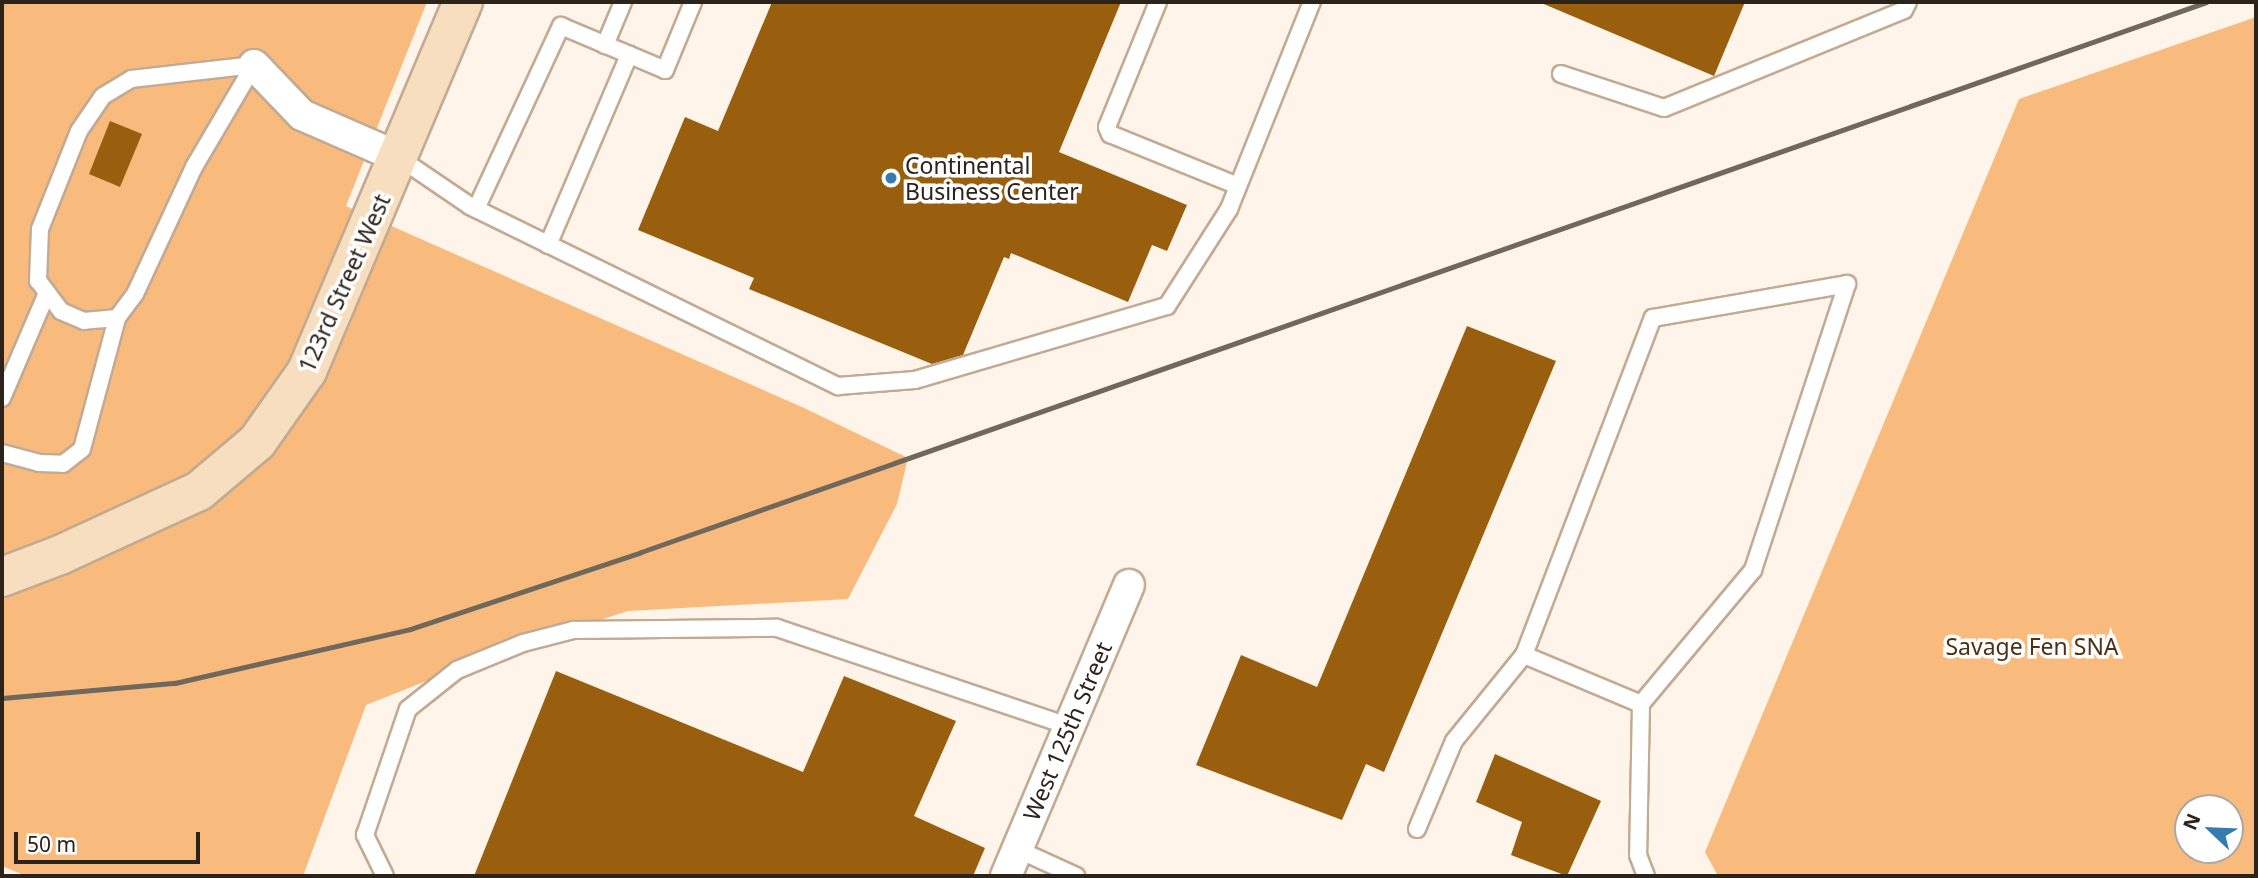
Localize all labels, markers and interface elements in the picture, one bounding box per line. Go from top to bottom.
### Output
place label: Continental Business Center [905,151,1079,205]
marker: Continental Business Center [883,170,899,186]
street label: 123rd Street West [292,190,396,376]
park label: Savage Fen SNA [1945,632,2119,660]
street label: West 125th Street [1017,638,1117,824]
north arrow [2174,794,2244,864]
text: N [2177,809,2206,834]
scale bar [18,818,203,862]
text: 50 m [27,830,76,858]

